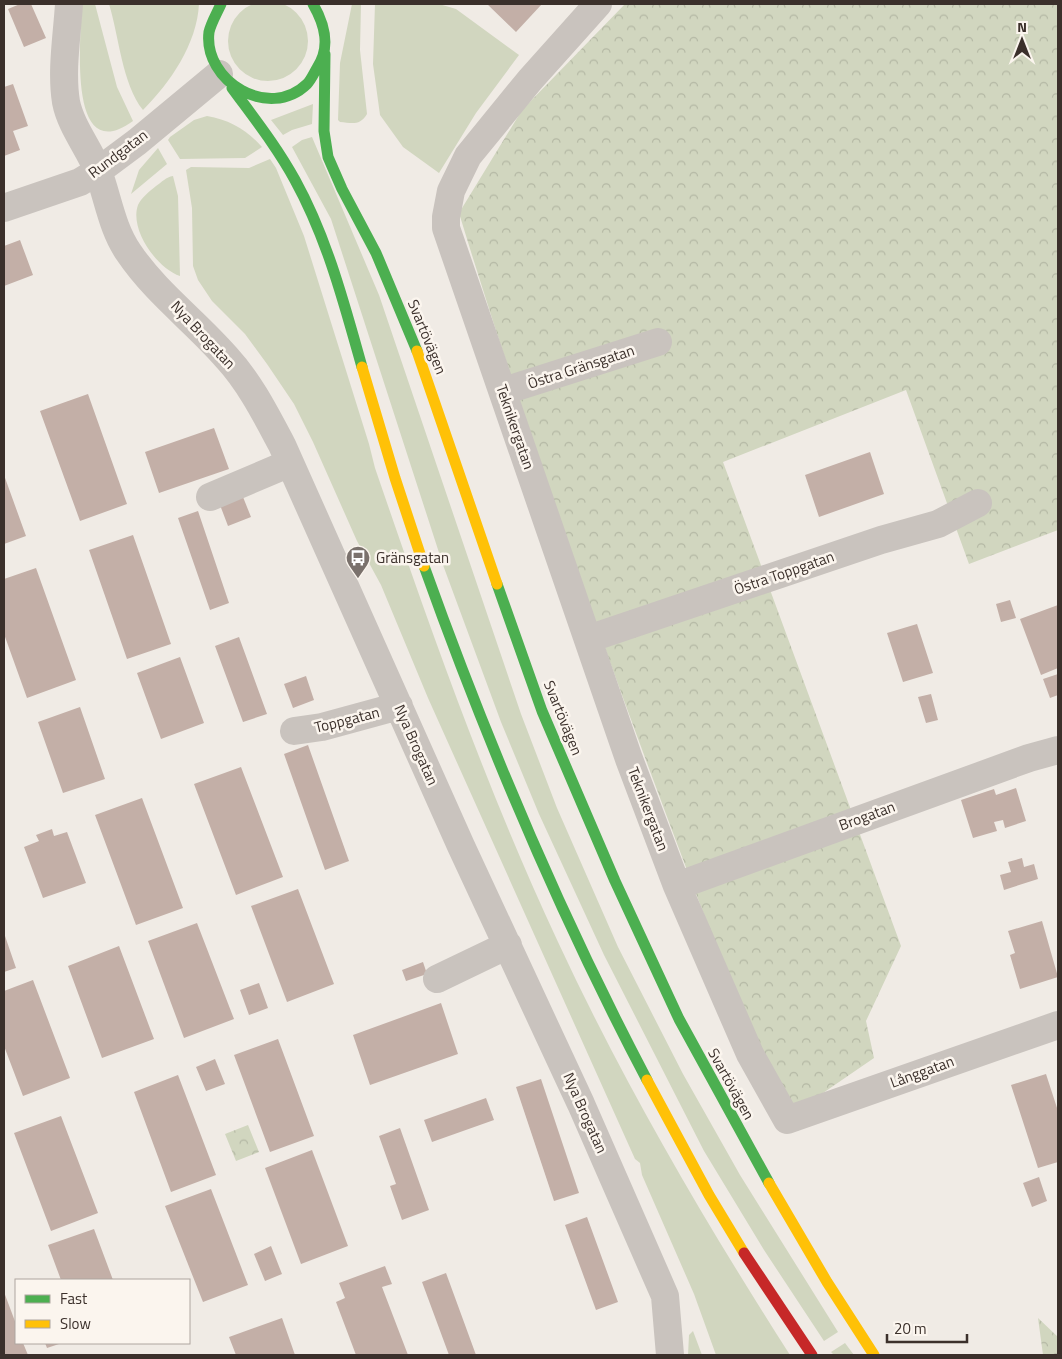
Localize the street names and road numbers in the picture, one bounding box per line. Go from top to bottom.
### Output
street label: Rundgatan [83,124,152,184]
street label: Nya Brogatan [166,295,241,374]
street label: Svartövägen [402,296,453,378]
street label: Östra Gränsgatan [524,338,637,395]
street label: Teknikergatan [490,381,541,472]
street label: Östra Toppgatan [731,545,837,600]
street label: Svartövägen [538,677,589,759]
street label: Toppgatan [312,700,382,739]
street label: Nya Brogatan [388,701,445,789]
street label: Teknikergatan [622,763,675,854]
street label: Brogatan [836,795,898,836]
street label: Svartövägen [702,1044,761,1124]
street label: Långgatan [887,1049,957,1094]
street label: Nya Brogatan [557,1069,614,1157]

